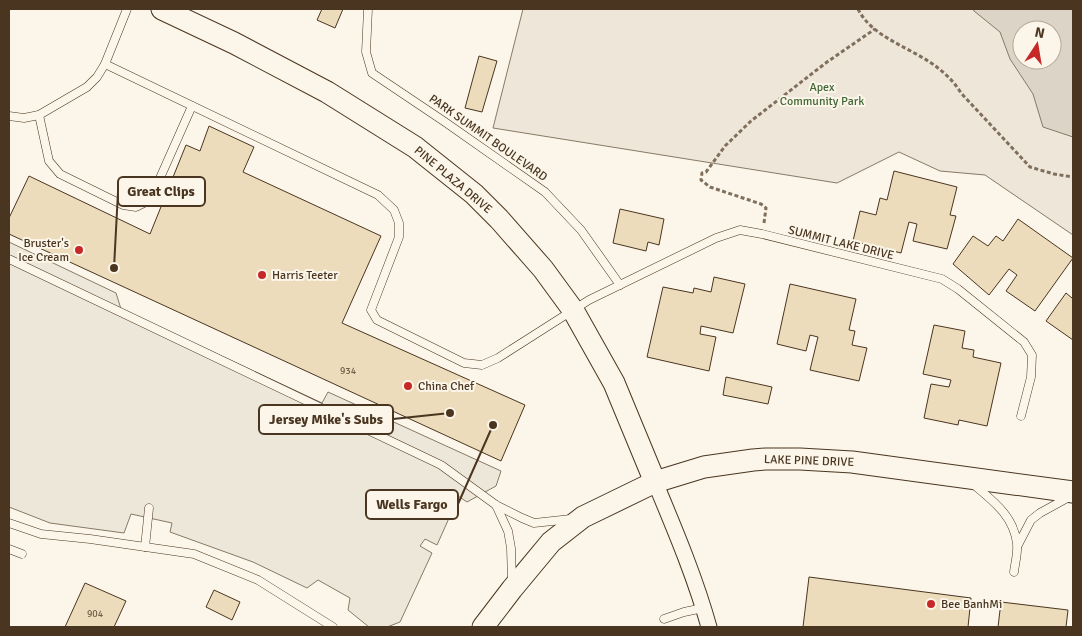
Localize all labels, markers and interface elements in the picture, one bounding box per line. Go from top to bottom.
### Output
north arrow [1012,20,1062,70]
text: N [1033,23,1046,42]
park label: Apex Community Park [780,80,864,109]
street label: PARK SUMMIT BOULEVARD [426,91,550,185]
street label: PINE PLAZA DRIVE [411,143,495,217]
callout: Great Clips [118,177,205,206]
text: Great Clips [127,183,195,200]
street label: SUMMIT LAKE DRIVE [787,223,896,263]
place label: Bruster's Ice Cream [18,236,69,265]
marker: Bruster's Ice Cream [73,244,85,256]
place label: Harris Teeter [272,268,338,283]
marker: Harris Teeter [256,269,268,281]
house number: 934 [340,365,357,377]
place label: China Chef [418,379,475,394]
marker: China Chef [402,380,414,392]
callout: Jersey Mike's Subs [259,405,393,434]
text: Jersey Mike's Subs [269,411,383,428]
street label: LAKE PINE DRIVE [764,452,855,470]
callout: Wells Fargo [366,490,458,519]
text: Wells Fargo [376,496,448,513]
place label: Bee BanhMi [941,597,1002,612]
marker: Bee BanhMi [925,598,937,610]
house number: 904 [87,608,104,620]

